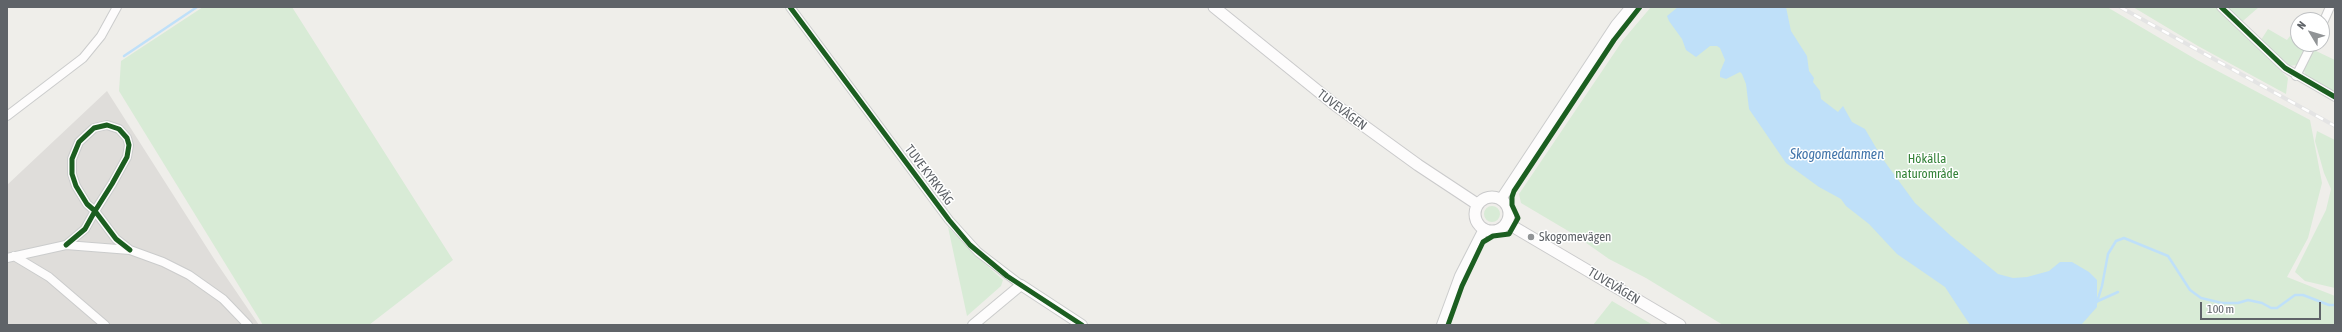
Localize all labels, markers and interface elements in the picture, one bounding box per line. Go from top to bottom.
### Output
north arrow [2290,12,2330,52]
text: N [2295,19,2308,31]
street label: TUVEVÄGEN [1314,86,1370,134]
street label: TUVE KYRKVÄG [901,142,957,208]
water label: Skogomedammen [1790,147,1884,163]
park label: Hökälla naturområde [1895,151,1959,182]
place label: Skogomevägen [1539,229,1611,245]
marker: Skogomevägen [1526,232,1536,242]
street label: TUVEVÄGEN [1585,264,1643,308]
scale bar [2202,294,2323,320]
text: 100 m [2207,302,2234,316]

